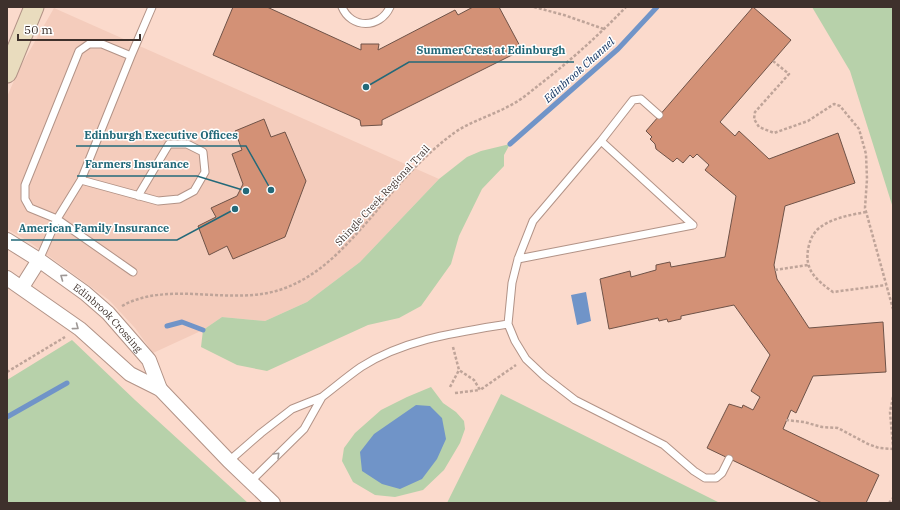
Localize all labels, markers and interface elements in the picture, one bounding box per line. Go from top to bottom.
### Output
scale bar [18,16,140,42]
text: 50 m [24,22,53,37]
water label: Edinbrook Channel [540,34,618,106]
callout: SummerCrest at Edinburgh [409,39,574,62]
text: SummerCrest at Edinburgh [416,43,566,57]
callout: Edinburgh Executive Offices [76,123,246,146]
text: Edinburgh Executive Offices [84,128,238,142]
street label: Shingle Creek Regional Trail [332,142,433,248]
callout: Farmers Insurance [77,153,197,176]
text: Farmers Insurance [85,157,189,171]
callout: American Family Insurance [11,217,177,240]
text: American Family Insurance [19,221,169,235]
one-way arrow [60,274,67,282]
street label: Edinbrook Crossing [70,281,146,355]
one-way arrow [72,322,79,329]
one-way arrow [272,452,280,460]

